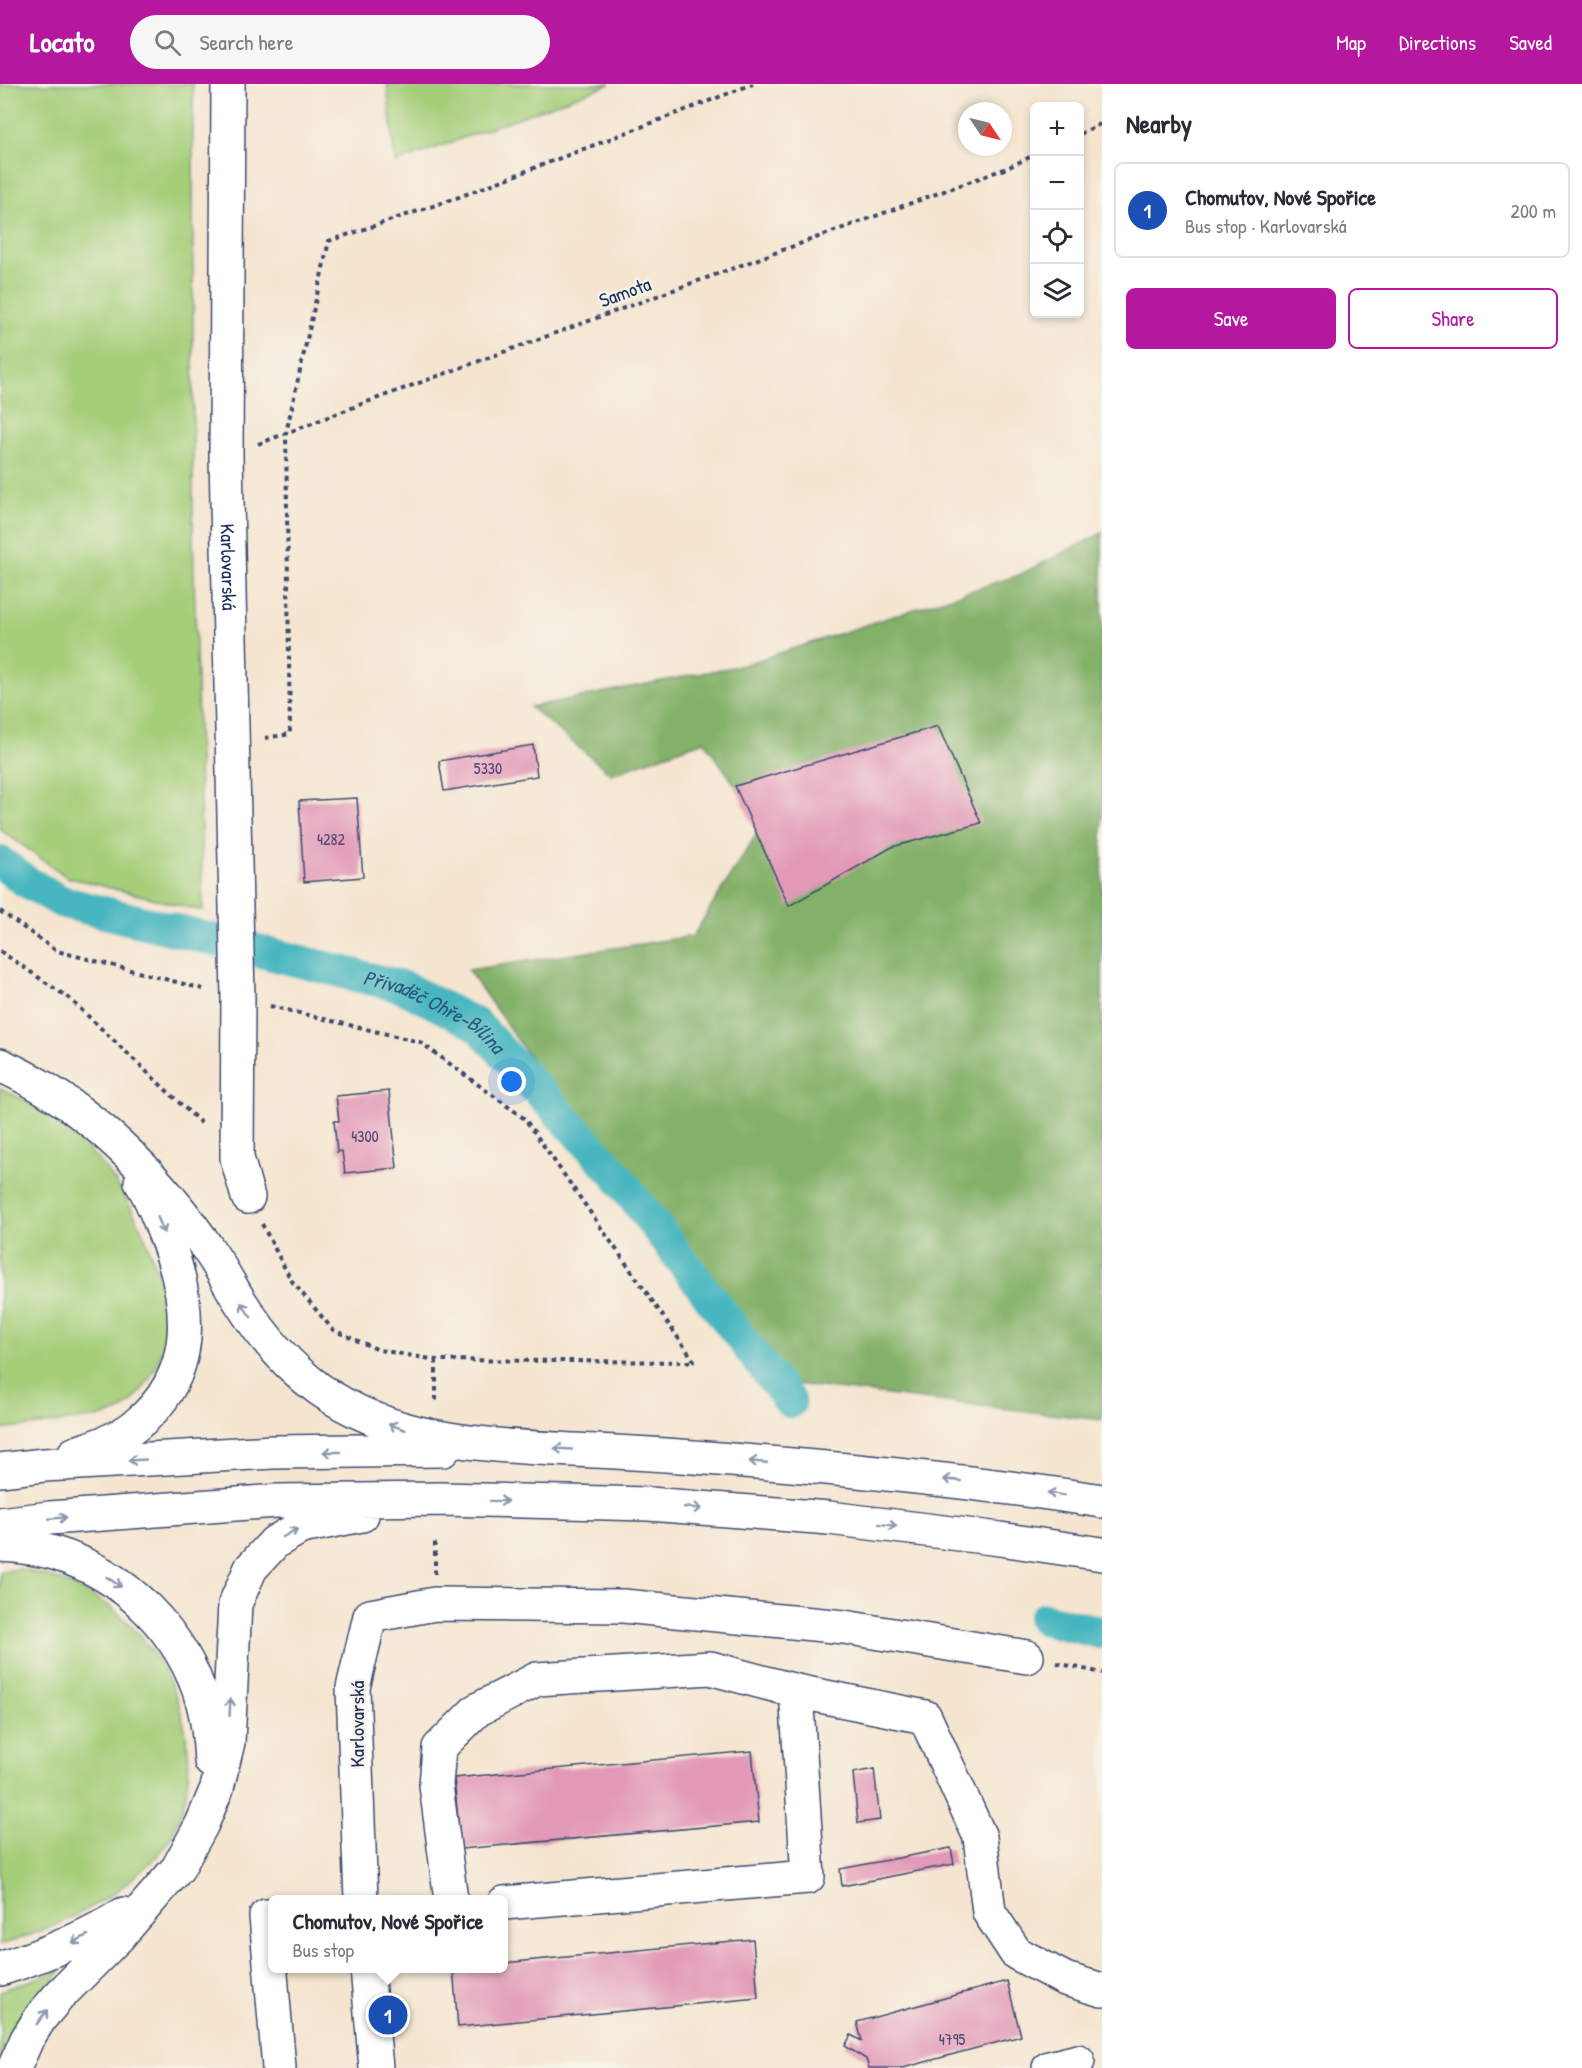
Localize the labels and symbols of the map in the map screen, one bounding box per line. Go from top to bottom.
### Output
north arrow [958,102,1012,156]
street label: Samota [595,270,655,313]
street label: Karlovarská [214,523,243,611]
house number: 5330 [474,757,502,779]
house number: 4282 [317,828,345,850]
water label: Přivaděč Ohře-Bílina [360,963,513,1062]
your location [497,1067,526,1096]
house number: 4300 [351,1125,379,1147]
one-way arrow [156,1216,167,1234]
one-way arrow [240,1303,252,1319]
one-way arrow [388,1420,407,1431]
one-way arrow [554,1444,574,1455]
one-way arrow [323,1446,343,1458]
one-way arrow [128,1454,148,1465]
one-way arrow [749,1456,768,1467]
one-way arrow [943,1474,963,1485]
one-way arrow [1047,1488,1066,1499]
one-way arrow [488,1495,508,1507]
one-way arrow [683,1502,703,1513]
one-way arrow [48,1512,68,1523]
one-way arrow [877,1520,897,1531]
one-way arrow [281,1527,298,1539]
one-way arrow [105,1576,122,1588]
street label: Karlovarská [343,1680,370,1767]
one-way arrow [224,1697,235,1717]
one-way arrow [72,1934,90,1945]
pin: 1 [368,1992,408,2038]
one-way arrow [36,2009,48,2025]
house number: 4795 [939,2028,966,2050]

